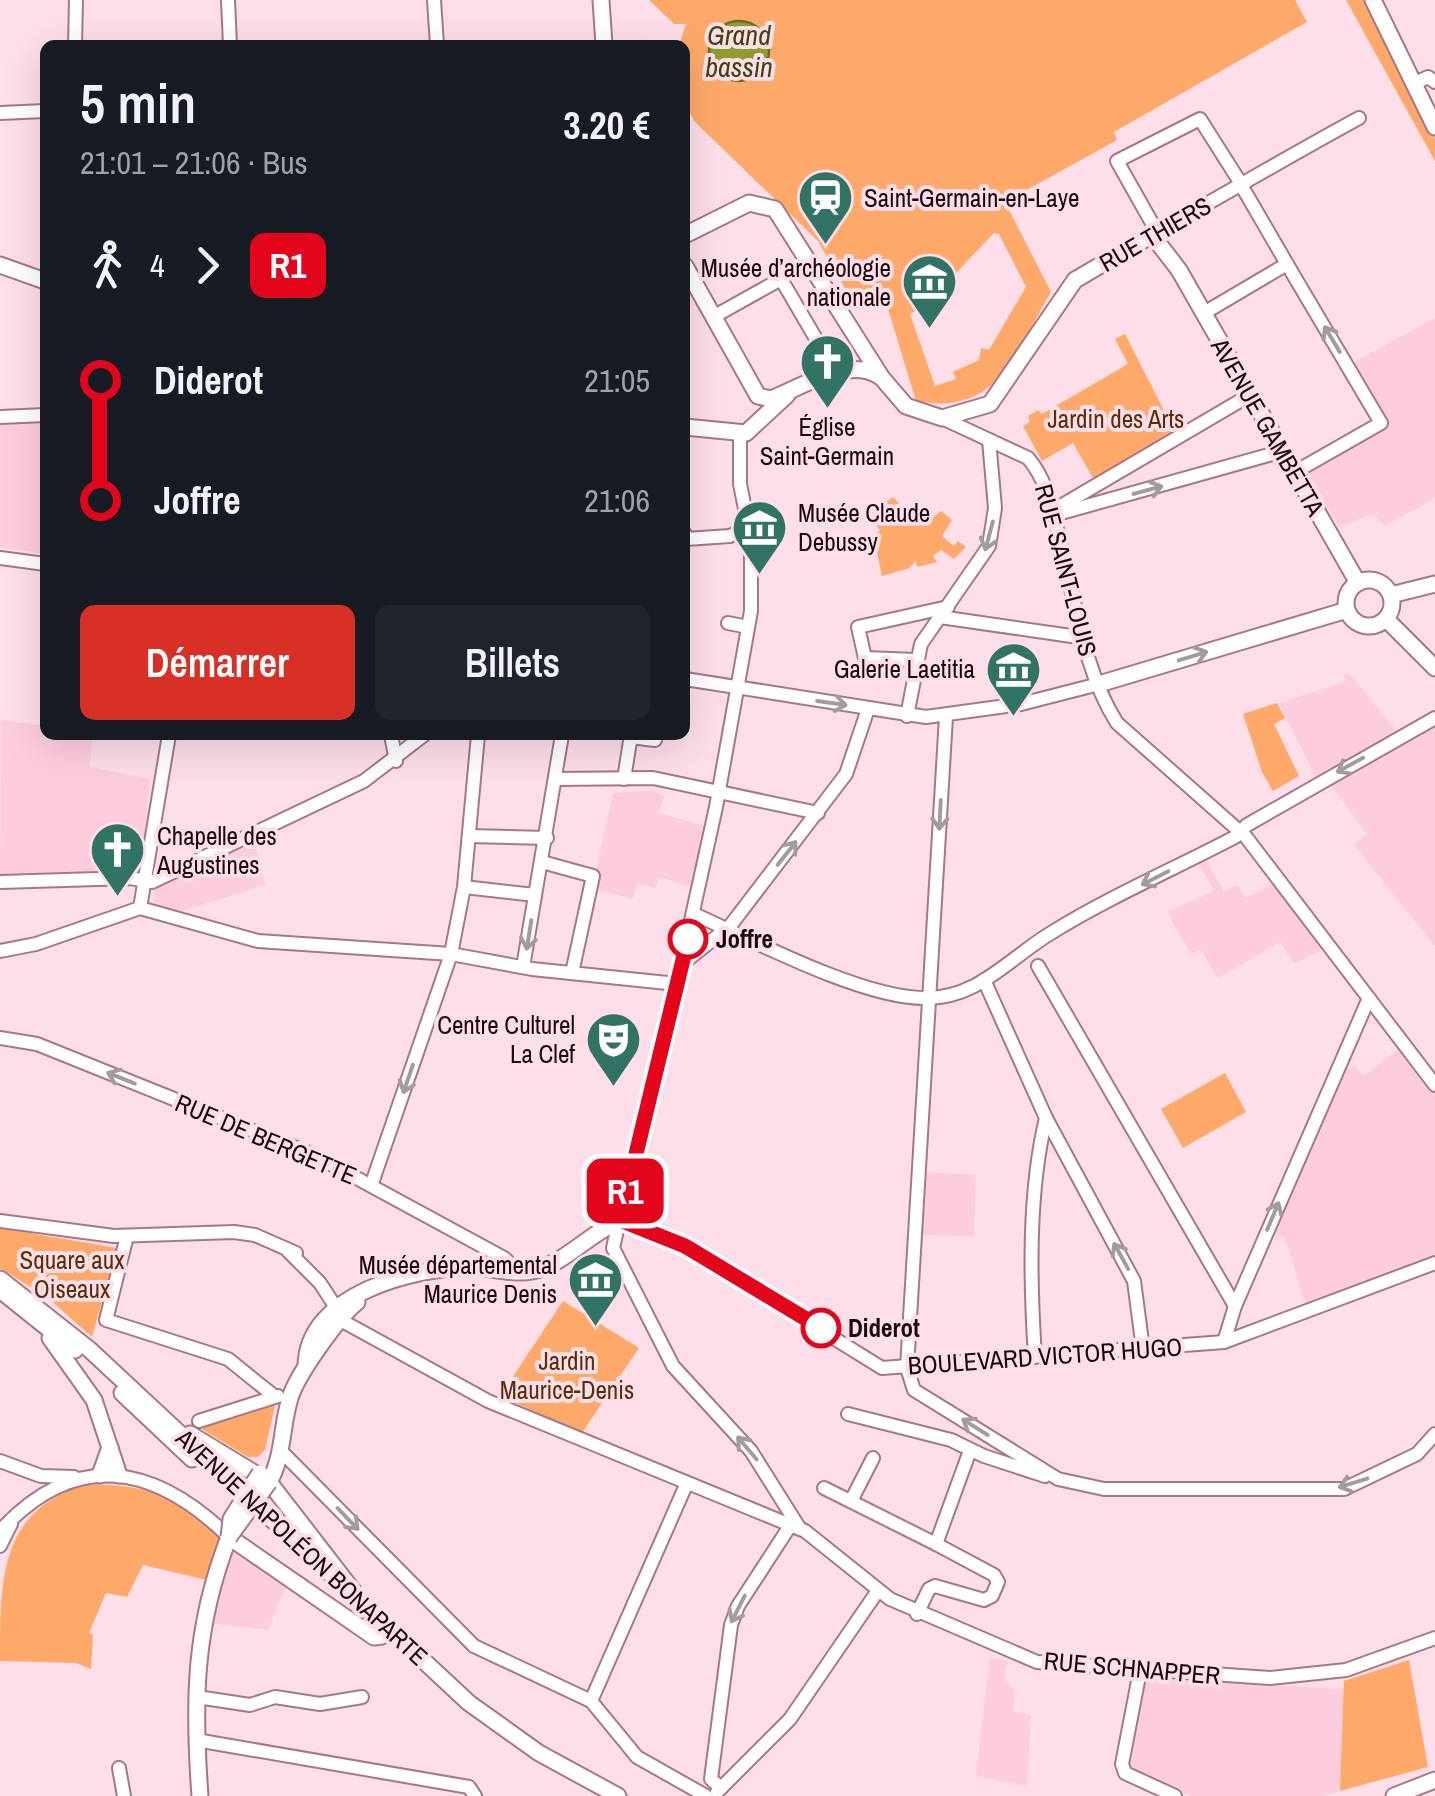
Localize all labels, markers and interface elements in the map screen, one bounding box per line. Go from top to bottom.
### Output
water label: Grand bassin [705,16,773,86]
text: 5 min [80,66,196,140]
text: 3.20 € [563,100,650,151]
text: 21:01 – 21:06 · Bus [80,141,308,184]
station icon: Saint-Germain-en-Laye [795,168,855,247]
place label: Saint-Germain-en-Laye [864,181,1079,215]
street label: RUE THIERS [1093,188,1217,280]
icon: walk [80,238,135,293]
icon: forward [180,238,235,293]
text: R1 [270,242,306,289]
text: 4 [150,244,165,287]
place label: Musée d’archéologie nationale [701,251,891,314]
museum icon: Musée d’archéologie nationale [900,252,960,331]
one-way arrow [1322,326,1342,354]
street label: AVENUE GAMBETTA [1203,331,1333,522]
church icon: Église Saint-Germain [797,332,857,411]
text: Diderot [154,355,263,406]
text: 21:05 [584,359,650,402]
park label: Jardin des Arts [1048,402,1184,436]
place label: Église Saint-Germain [760,410,894,473]
text: Joffre [154,475,241,526]
text: 21:06 [584,479,650,522]
street label: RUE SAINT-LOUIS [1027,480,1105,660]
one-way arrow [1132,480,1163,499]
place label: Musée Claude Debussy [798,496,930,559]
museum icon: Musée Claude Debussy [729,497,789,576]
one-way arrow [978,520,997,551]
button: Démarrer [80,605,355,720]
button: Billets [375,605,650,720]
museum icon: Galerie Laetitia [984,639,1044,718]
one-way arrow [1176,646,1208,664]
place label: Galerie Laetitia [834,652,976,686]
one-way arrow [815,695,847,713]
one-way arrow [1336,756,1365,775]
one-way arrow [930,798,949,830]
place label: Chapelle des Augustines [156,819,277,882]
church icon: Chapelle des Augustines [88,820,148,899]
one-way arrow [776,840,797,867]
one-way arrow [1141,869,1171,889]
one-way arrow [519,918,538,951]
marker: Joffre [669,920,707,958]
place label: Joffre [716,922,773,956]
place label: Centre Culturel La Clef [437,1008,575,1071]
theatre icon: Centre Culturel La Clef [584,1009,644,1088]
one-way arrow [398,1062,416,1093]
one-way arrow [106,1068,136,1086]
street label: RUE DE BERGETTE [170,1086,362,1192]
line badge: R1 [580,1158,670,1224]
text: R1 [607,1168,643,1215]
one-way arrow [1265,1202,1283,1232]
one-way arrow [1110,1241,1130,1271]
park label: Square aux Oiseaux [20,1243,125,1306]
place label: Musée départemental Maurice Denis [359,1248,557,1311]
museum icon: Musée départemental Maurice Denis [566,1249,626,1328]
marker: Diderot [802,1309,840,1347]
place label: Diderot [848,1311,920,1345]
street label: BOULEVARD VICTOR HUGO [907,1329,1183,1383]
park label: Jardin Maurice-Denis [500,1344,634,1407]
one-way arrow [961,1417,990,1437]
street label: AVENUE NAPOLÉON BONAPARTE [168,1420,435,1673]
one-way arrow [736,1436,758,1462]
one-way arrow [1338,1476,1370,1494]
one-way arrow [336,1507,360,1531]
one-way arrow [728,1593,747,1623]
street label: RUE SCHNAPPER [1043,1643,1222,1693]

